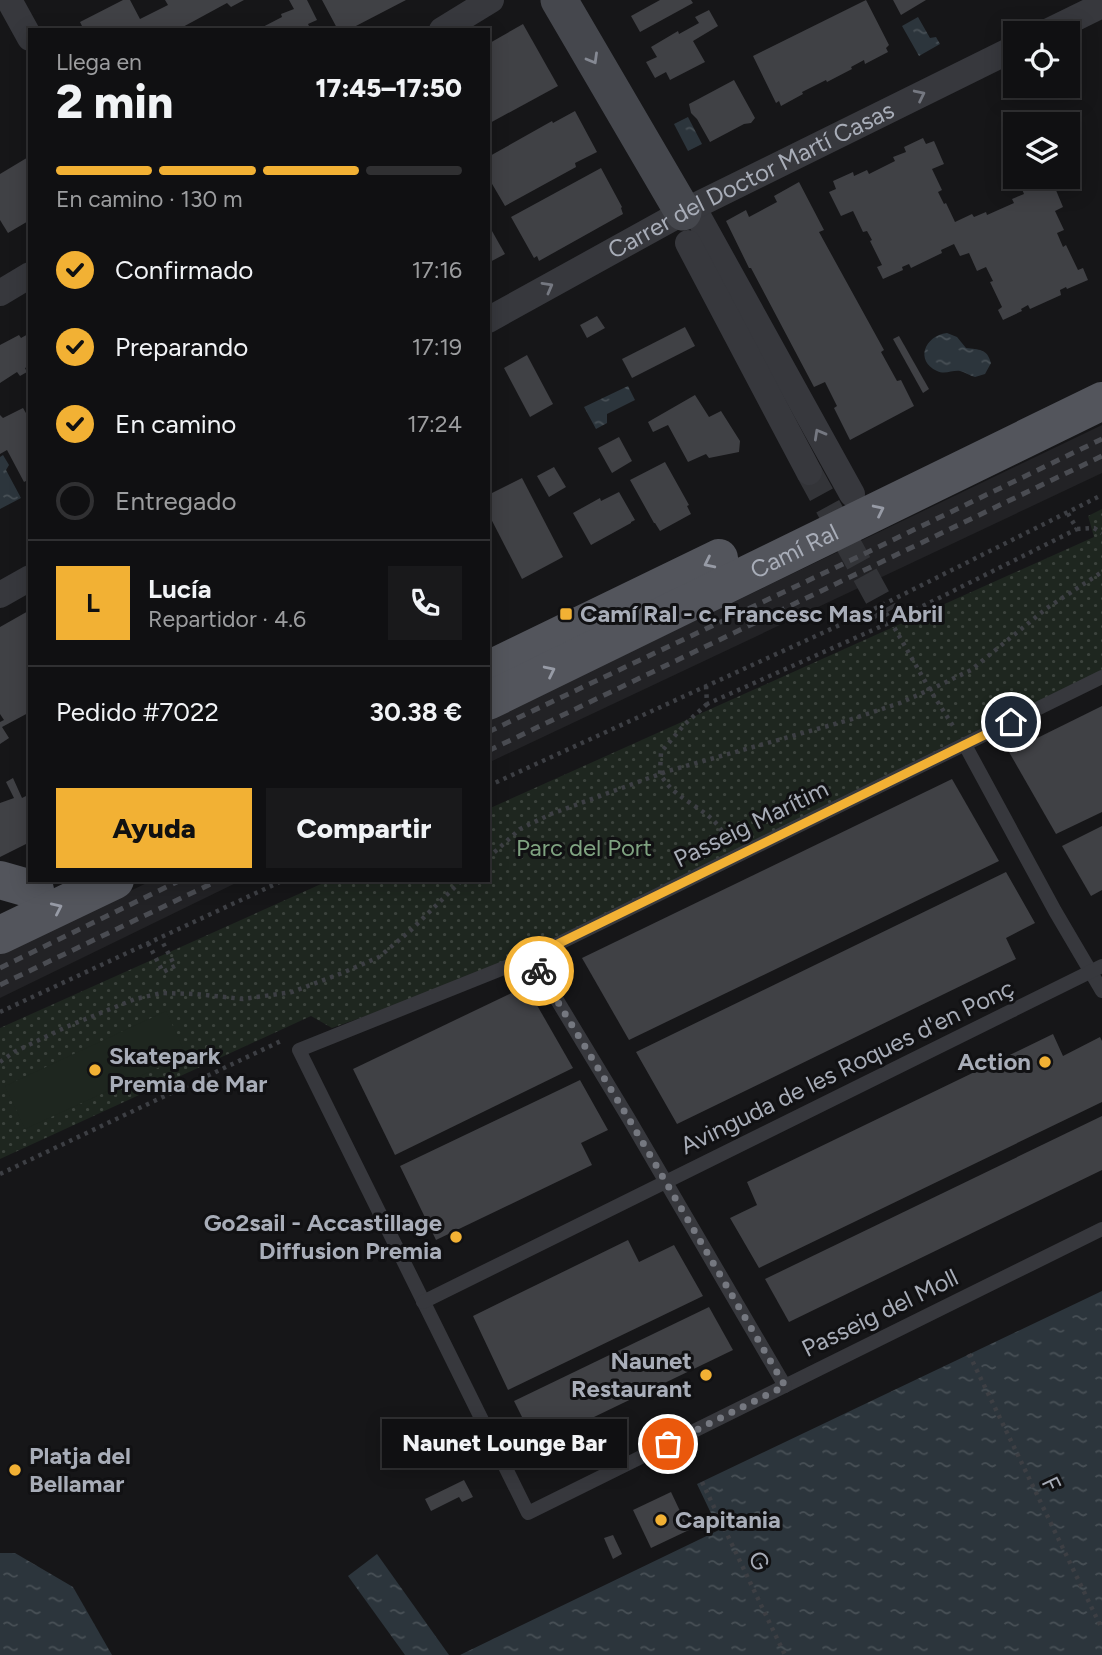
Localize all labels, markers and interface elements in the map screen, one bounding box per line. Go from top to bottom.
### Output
map controls [1003,21,1080,189]
button: locate [1003,21,1080,98]
text: Llega en [56,48,142,76]
one-way arrow [585,51,598,64]
text: 17:45–17:50 [315,72,462,104]
text: 2 min [56,74,173,130]
one-way arrow [913,89,925,103]
street label: Carrer del Doctor Martí Casas [603,95,899,265]
button: layers [1003,112,1080,189]
text: En camino · 130 m [56,185,243,213]
icon: check [56,251,94,289]
text: Confirmado [115,254,253,286]
text: 17:16 [412,256,462,284]
one-way arrow [541,281,553,295]
icon: check [56,328,94,366]
text: Preparando [115,331,248,363]
text: 17:19 [412,333,462,361]
icon: check [56,405,94,443]
text: En camino [115,408,236,440]
text: 17:24 [407,410,462,438]
one-way arrow [814,429,827,442]
text: Entregado [115,485,237,517]
one-way arrow [872,505,884,519]
street label: Camí Ral [746,517,843,585]
one-way arrow [704,555,717,569]
button: phone [388,566,462,640]
text: Lucía [148,573,212,605]
text: L [86,587,100,619]
place label: Camí Ral - c. Francesc Mas i Abril [580,599,943,628]
text: Repartidor · 4.6 [148,605,306,633]
marker: Camí Ral - c. Francesc Mas i Abril [558,606,574,622]
one-way arrow [543,666,555,680]
pin [981,692,1041,752]
text: Pedido #7022 [56,696,219,728]
text: 30.38 € [370,696,462,728]
icon: home [992,703,1030,741]
street label: Passeig Marítim [669,774,833,873]
button: Ayuda [56,788,252,868]
button: Compartir [266,788,462,868]
park label: Parc del Port [516,833,652,862]
one-way arrow [50,902,62,916]
courier [504,936,574,1006]
icon: bike [520,952,558,990]
street label: Avinguda de les Roques d'en Ponç [675,973,1018,1160]
place label: Skatepark Premia de Mar [109,1041,267,1098]
place label: Action [958,1047,1031,1076]
marker: Action [1037,1054,1053,1070]
marker: Skatepark Premia de Mar [87,1062,103,1078]
place label: Go2sail - Accastillage Diffusion Premia [204,1208,442,1265]
marker: Go2sail - Accastillage Diffusion Premia [448,1229,464,1245]
street label: Passeig del Moll [797,1262,963,1363]
place label: Naunet Restaurant [571,1346,692,1403]
marker: Naunet Restaurant [698,1367,714,1383]
pin [638,1414,698,1474]
callout: Naunet Lounge Bar [381,1420,626,1468]
icon: bag [649,1425,687,1463]
text: Naunet Lounge Bar [402,1429,607,1457]
place label: Platja del Bellamar [29,1441,131,1498]
marker: Platja del Bellamar [7,1462,23,1478]
street label: F [1036,1472,1067,1496]
place label: Capitania [675,1505,781,1534]
marker: Capitania [653,1512,669,1528]
street label: G [742,1546,776,1575]

